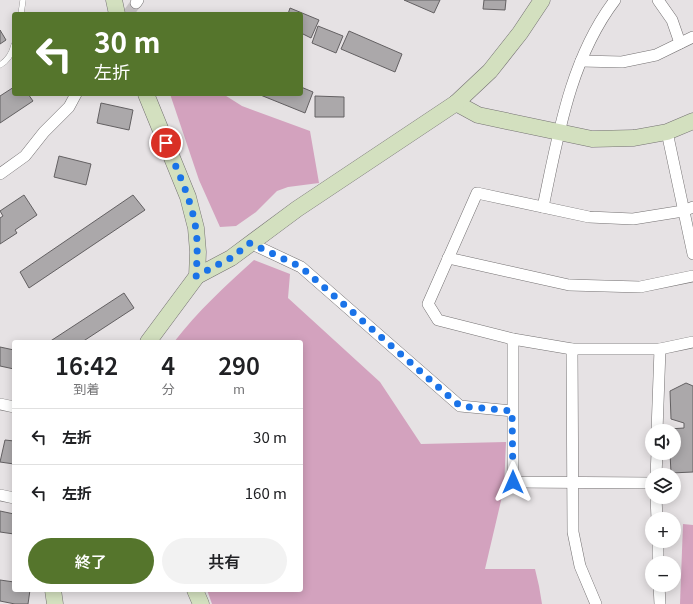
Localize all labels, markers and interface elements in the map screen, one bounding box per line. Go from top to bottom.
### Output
text: 30 m [94,21,160,61]
icon: left [28,28,80,80]
text: 左折 [94,58,130,84]
pin [149,126,183,160]
icon: arrive [155,132,177,154]
text: 16:42 [55,347,118,382]
text: 4 [161,347,175,382]
text: 290 [218,347,260,382]
text: 到着 [74,379,100,398]
text: 分 [162,379,175,398]
text: m [233,379,245,398]
map controls [645,424,681,592]
button: sound [645,424,681,460]
icon: left [28,426,50,448]
text: 左折 [62,426,92,447]
text: 30 m [253,426,287,447]
position arrow [492,461,534,503]
button: layers [645,468,681,504]
icon: left [28,482,50,504]
text: 左折 [62,482,92,503]
text: 160 m [245,482,287,503]
button: + [645,512,681,548]
button: 終了 [28,538,154,584]
button: 共有 [162,538,287,584]
button: − [645,556,681,592]

